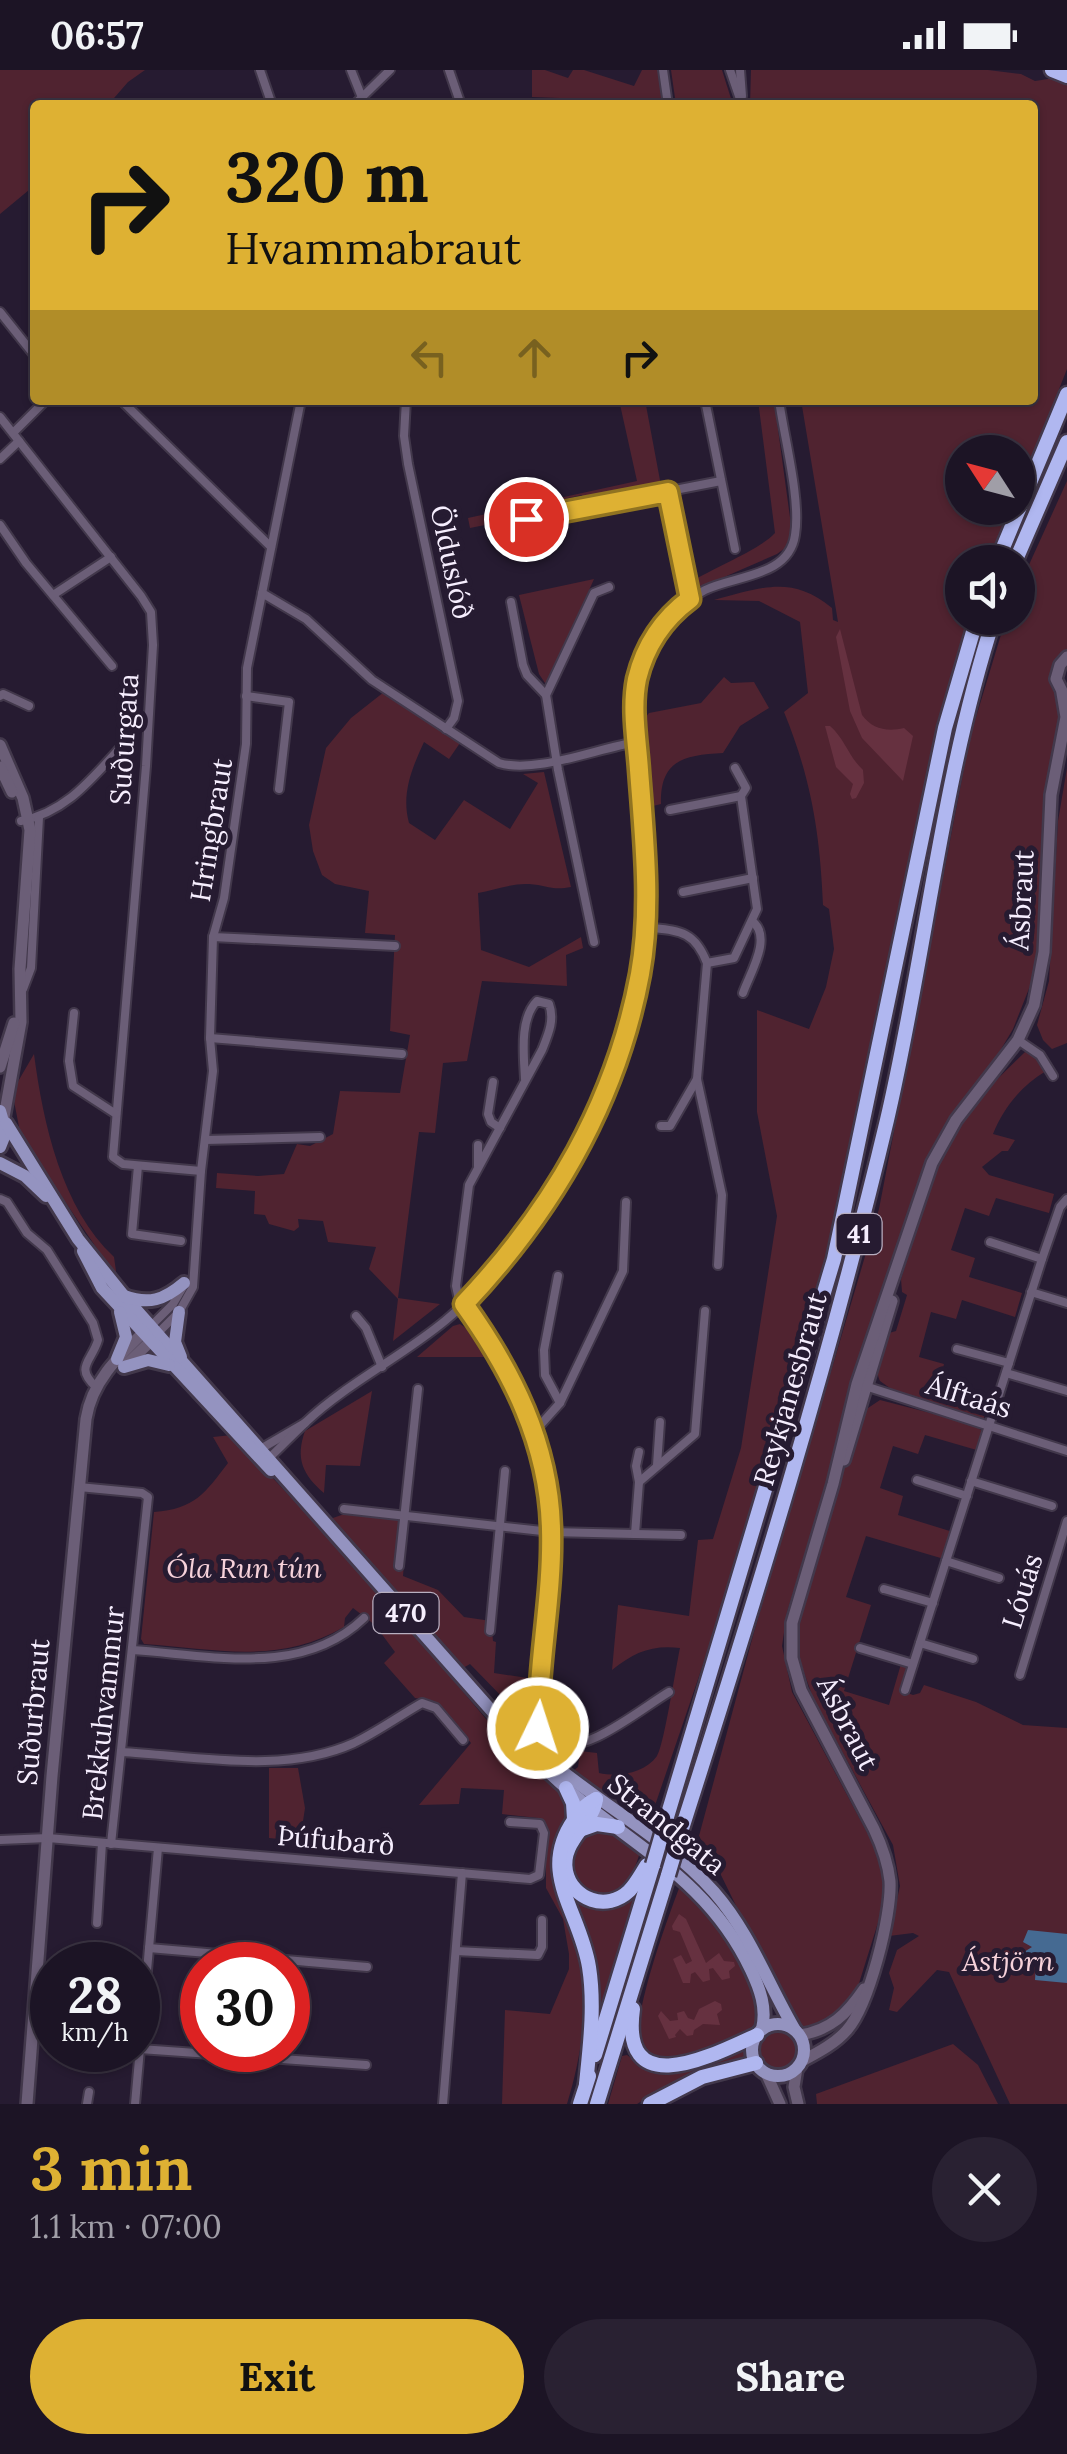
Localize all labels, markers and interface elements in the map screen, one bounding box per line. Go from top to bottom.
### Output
text: 06:57 [50,11,144,59]
text: 320 m [225,132,429,221]
icon: right [60,140,190,270]
text: Hvammabraut [225,219,521,276]
icon: left [402,330,457,385]
icon: ahead [507,330,562,385]
icon: right [612,330,667,385]
north arrow [945,435,1035,525]
map controls [945,435,1035,635]
pin [484,477,569,562]
icon: arrive [499,492,554,547]
street label: Ölduslóð [422,502,482,622]
button: sound [945,545,1035,635]
street label: Suðurgata [101,672,147,806]
street label: Hringbraut [182,756,240,904]
street label: Ásbraut [1000,849,1042,952]
road number: 41 [836,1214,882,1254]
street label: Reykjanesbraut [745,1288,835,1490]
street label: Álftaás [921,1366,1016,1426]
street label: Lóuás [994,1549,1050,1633]
park label: Óla Run tún [166,1550,322,1586]
road number: 470 [374,1593,438,1633]
street label: Brekkuhvammur [74,1604,132,1822]
street label: Suðurbraut [9,1637,57,1787]
street label: Ásbraut [809,1669,887,1776]
position arrow [486,1676,590,1780]
street label: Strandgata [601,1765,733,1883]
street label: Þúfubarð [276,1817,396,1863]
speed limit sign: 30 [180,1942,310,2072]
park label: Ástjörn [961,1943,1054,1979]
text: 28 [67,1963,123,2027]
text: km/h [61,2016,129,2048]
text: 3 min [30,2130,192,2206]
button: close [932,2137,1037,2242]
text: 1.1 km · 07:00 [30,2206,222,2247]
button: Exit [30,2319,524,2434]
button: Share [544,2319,1037,2434]

